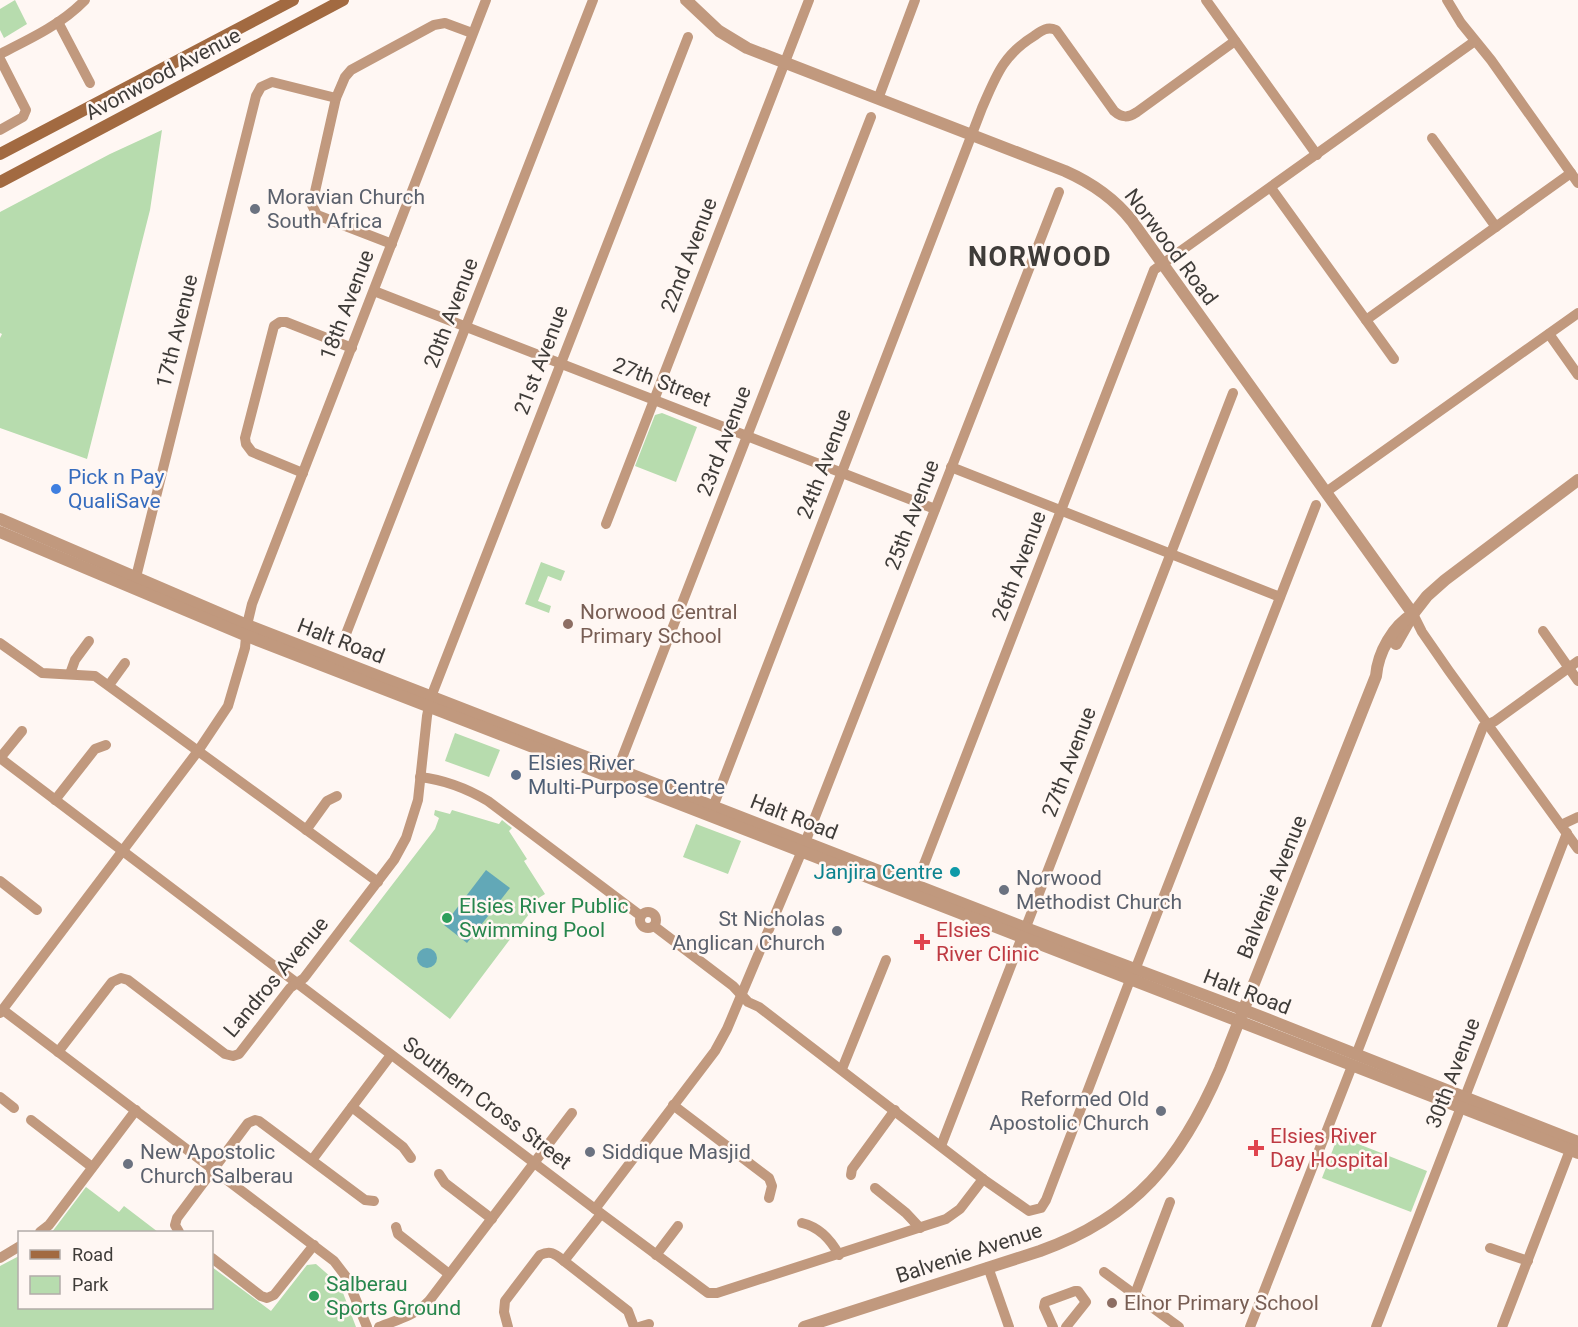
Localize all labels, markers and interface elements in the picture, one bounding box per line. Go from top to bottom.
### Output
street label: Avonwood Avenue [81,23,245,125]
street label: Norwood Road [1120,184,1222,310]
place label: Moravian Church South Africa [267,185,425,233]
street label: 22nd Avenue [656,194,722,316]
marker: Moravian Church South Africa [248,202,262,216]
district label: NORWOOD [968,241,1112,273]
street label: 18th Avenue [315,247,379,363]
street label: 20th Avenue [419,255,483,371]
street label: 17th Avenue [151,272,203,390]
street label: 21st Avenue [509,302,573,418]
street label: 27th Street [610,352,714,412]
street label: 23rd Avenue [692,382,756,500]
street label: 24th Avenue [792,406,856,522]
street label: 25th Avenue [880,457,944,573]
place label: Pick n Pay QualiSave [68,465,164,513]
marker: Pick n Pay QualiSave [49,482,63,496]
street label: 26th Avenue [987,508,1051,624]
place label: Norwood Central Primary School [580,600,738,648]
street label: Halt Road [294,613,388,669]
marker: Norwood Central Primary School [561,617,575,631]
street label: 27th Avenue [1037,704,1101,820]
place label: Elsies River Multi-Purpose Centre [528,751,725,799]
marker: Elsies River Multi-Purpose Centre [509,768,523,782]
street label: Halt Road [747,789,841,845]
street label: Balvenie Avenue [1232,812,1312,962]
place label: Janjira Centre [814,860,943,884]
marker: Janjira Centre [948,865,962,879]
place label: Norwood Methodist Church [1016,866,1182,914]
marker: Norwood Methodist Church [997,883,1011,897]
place label: Elsies River Public Swimming Pool [459,894,629,942]
place label: St Nicholas Anglican Church [672,907,825,955]
marker: Elsies River Public Swimming Pool [440,911,454,925]
street label: Landros Avenue [219,912,333,1042]
place label: Elsies River Clinic [936,918,1039,966]
marker: St Nicholas Anglican Church [830,924,844,938]
marker: Elsies River Clinic [913,933,931,951]
street label: Halt Road [1200,964,1294,1020]
street label: 30th Avenue [1421,1015,1485,1131]
street label: Southern Cross Street [398,1032,576,1174]
place label: Reformed Old Apostolic Church [989,1087,1149,1135]
marker: Reformed Old Apostolic Church [1154,1104,1168,1118]
place label: Elsies River Day Hospital [1270,1124,1388,1172]
marker: Elsies River Day Hospital [1247,1139,1265,1157]
place label: New Apostolic Church Salberau [140,1140,293,1188]
place label: Siddique Masjid [602,1140,751,1164]
marker: Siddique Masjid [583,1145,597,1159]
marker: New Apostolic Church Salberau [121,1157,135,1171]
street label: Balvenie Avenue [893,1218,1045,1288]
legend [18,1231,213,1309]
text: Road [72,1244,113,1265]
place label: Salberau Sports Ground [326,1272,461,1320]
text: Park [72,1274,109,1295]
marker: Salberau Sports Ground [307,1289,321,1303]
place label: Elnor Primary School [1124,1291,1319,1315]
marker: Elnor Primary School [1105,1296,1119,1310]

